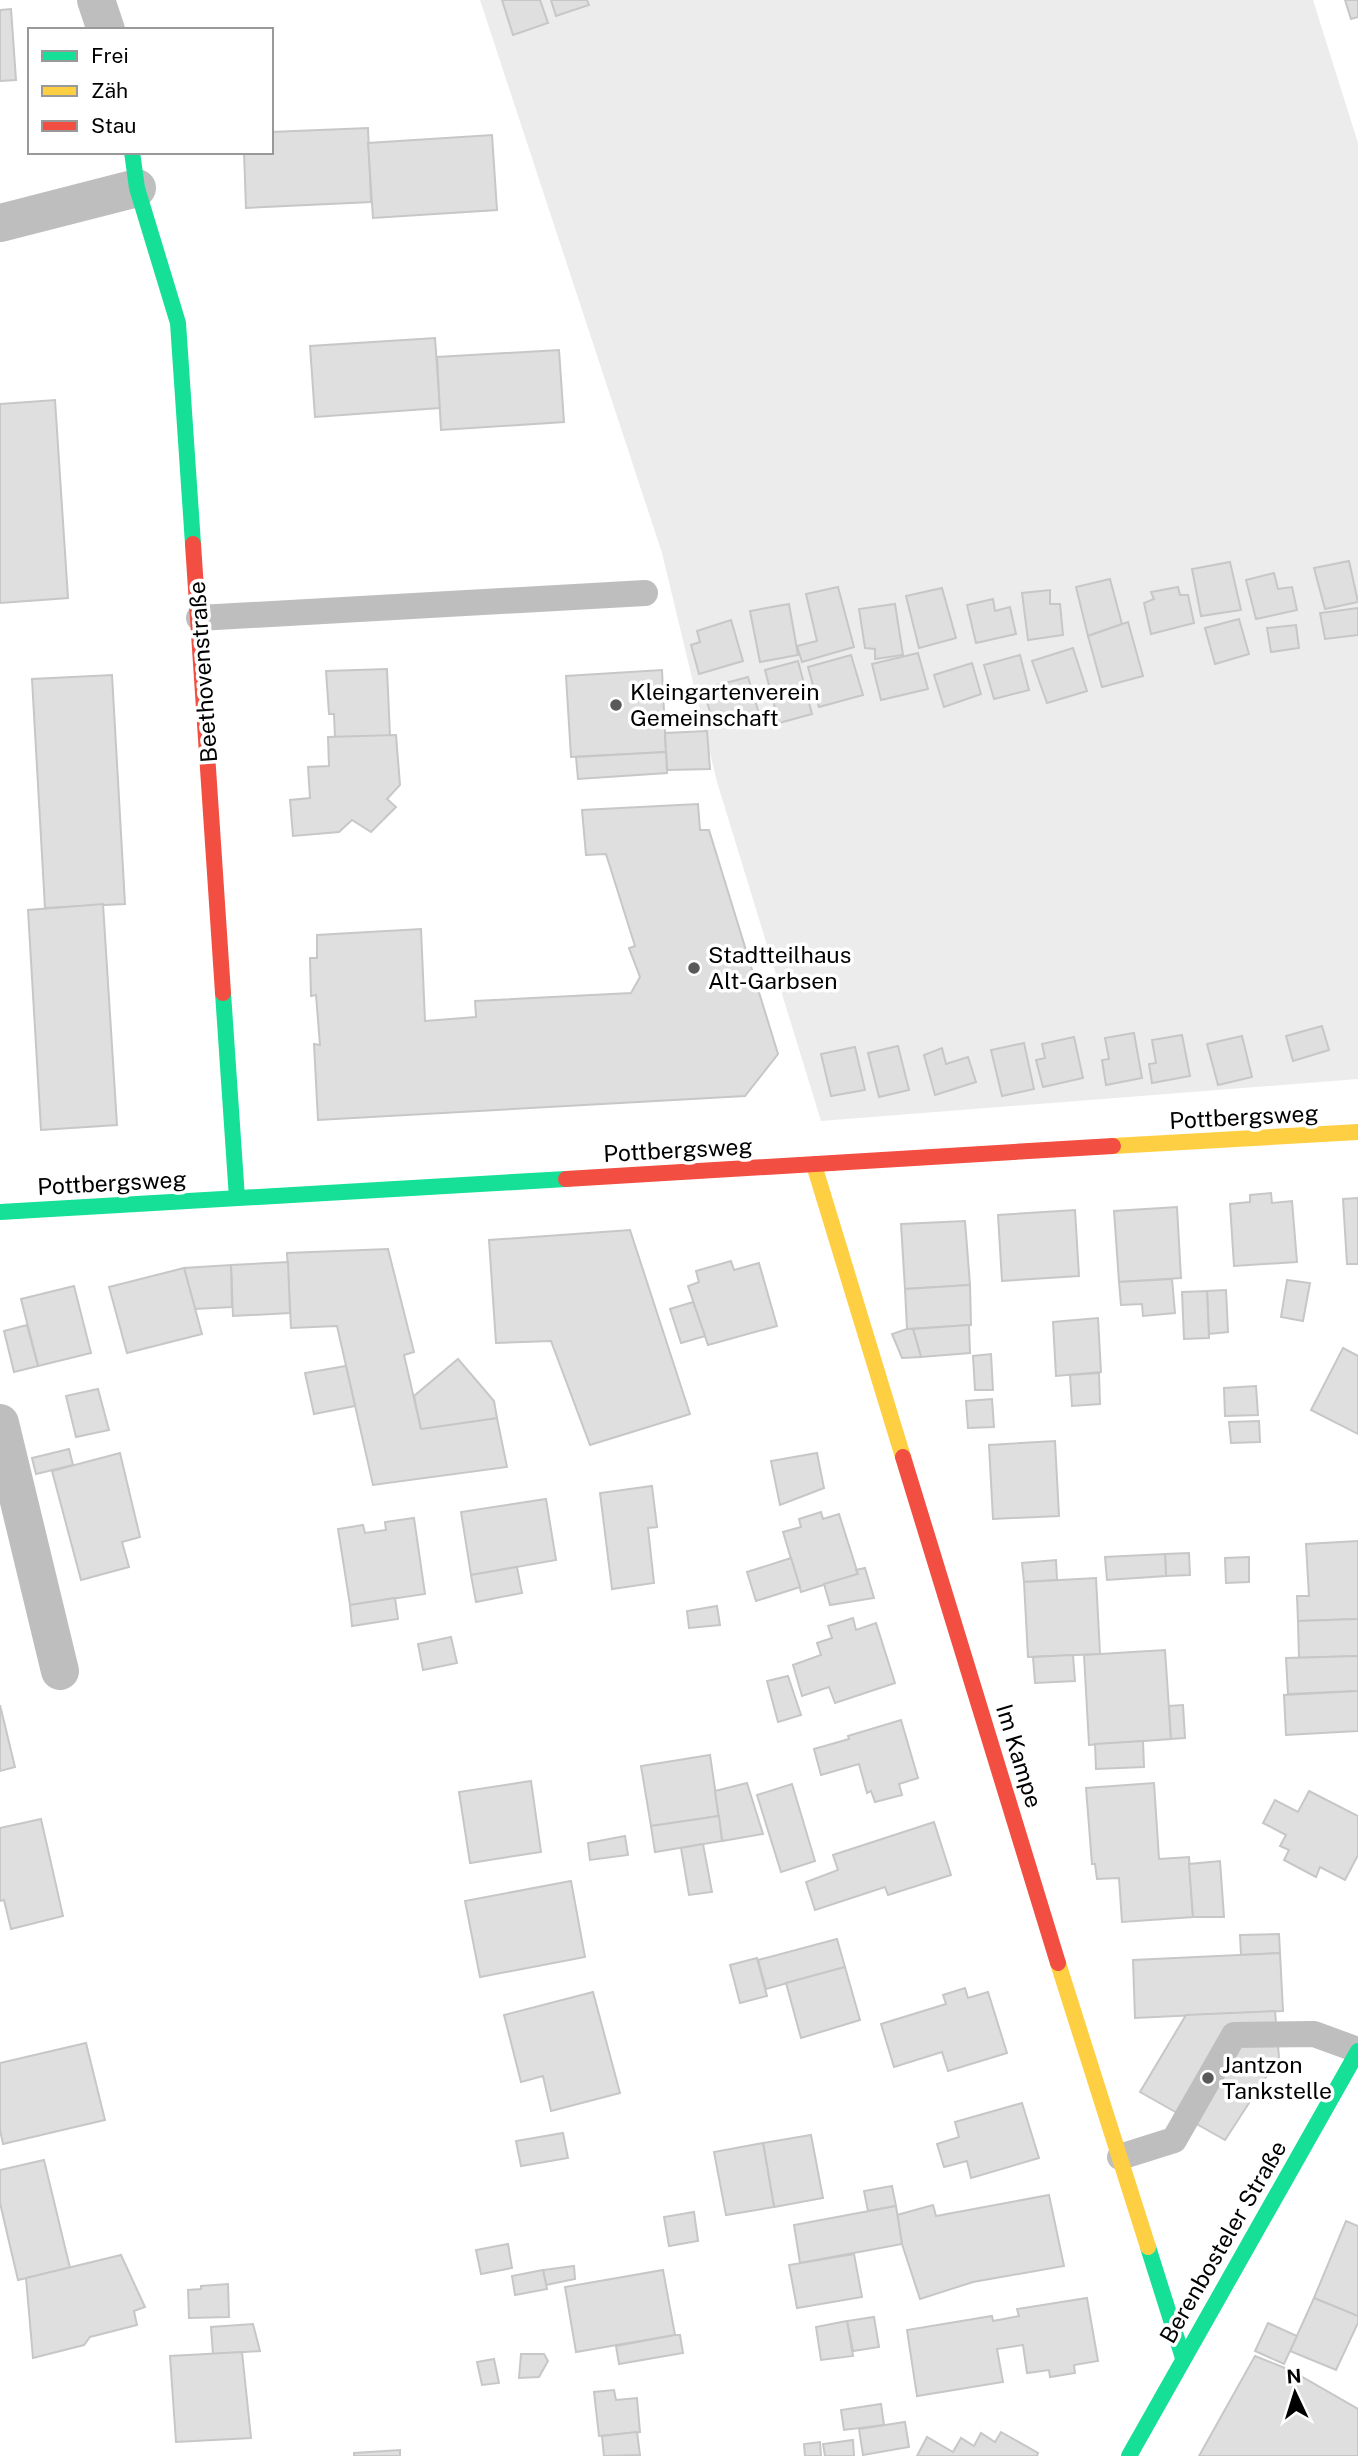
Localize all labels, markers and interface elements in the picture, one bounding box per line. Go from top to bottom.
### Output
legend [28,28,273,154]
text: Frei [91,43,129,68]
text: Zäh [91,78,128,103]
text: Stau [91,113,137,138]
street label: Beethovenstraße [183,580,222,764]
place label: Kleingartenverein Gemeinschaft [630,678,819,731]
marker: Kleingartenverein Gemeinschaft [608,697,624,713]
place label: Stadtteilhaus Alt-Garbsen [708,941,851,994]
marker: Stadtteilhaus Alt-Garbsen [686,960,702,976]
street label: Pottbergsweg [1169,1099,1319,1134]
street label: Pottbergsweg [603,1132,753,1167]
street label: Pottbergsweg [37,1165,187,1200]
street label: Im Kampe [991,1701,1048,1811]
place label: Jantzon Tankstelle [1222,2051,1332,2104]
marker: Jantzon Tankstelle [1200,2070,1216,2086]
street label: Berenbosteler Straße [1154,2136,1292,2348]
north arrow [1260,2358,1330,2428]
text: N [1286,2365,1302,2388]

